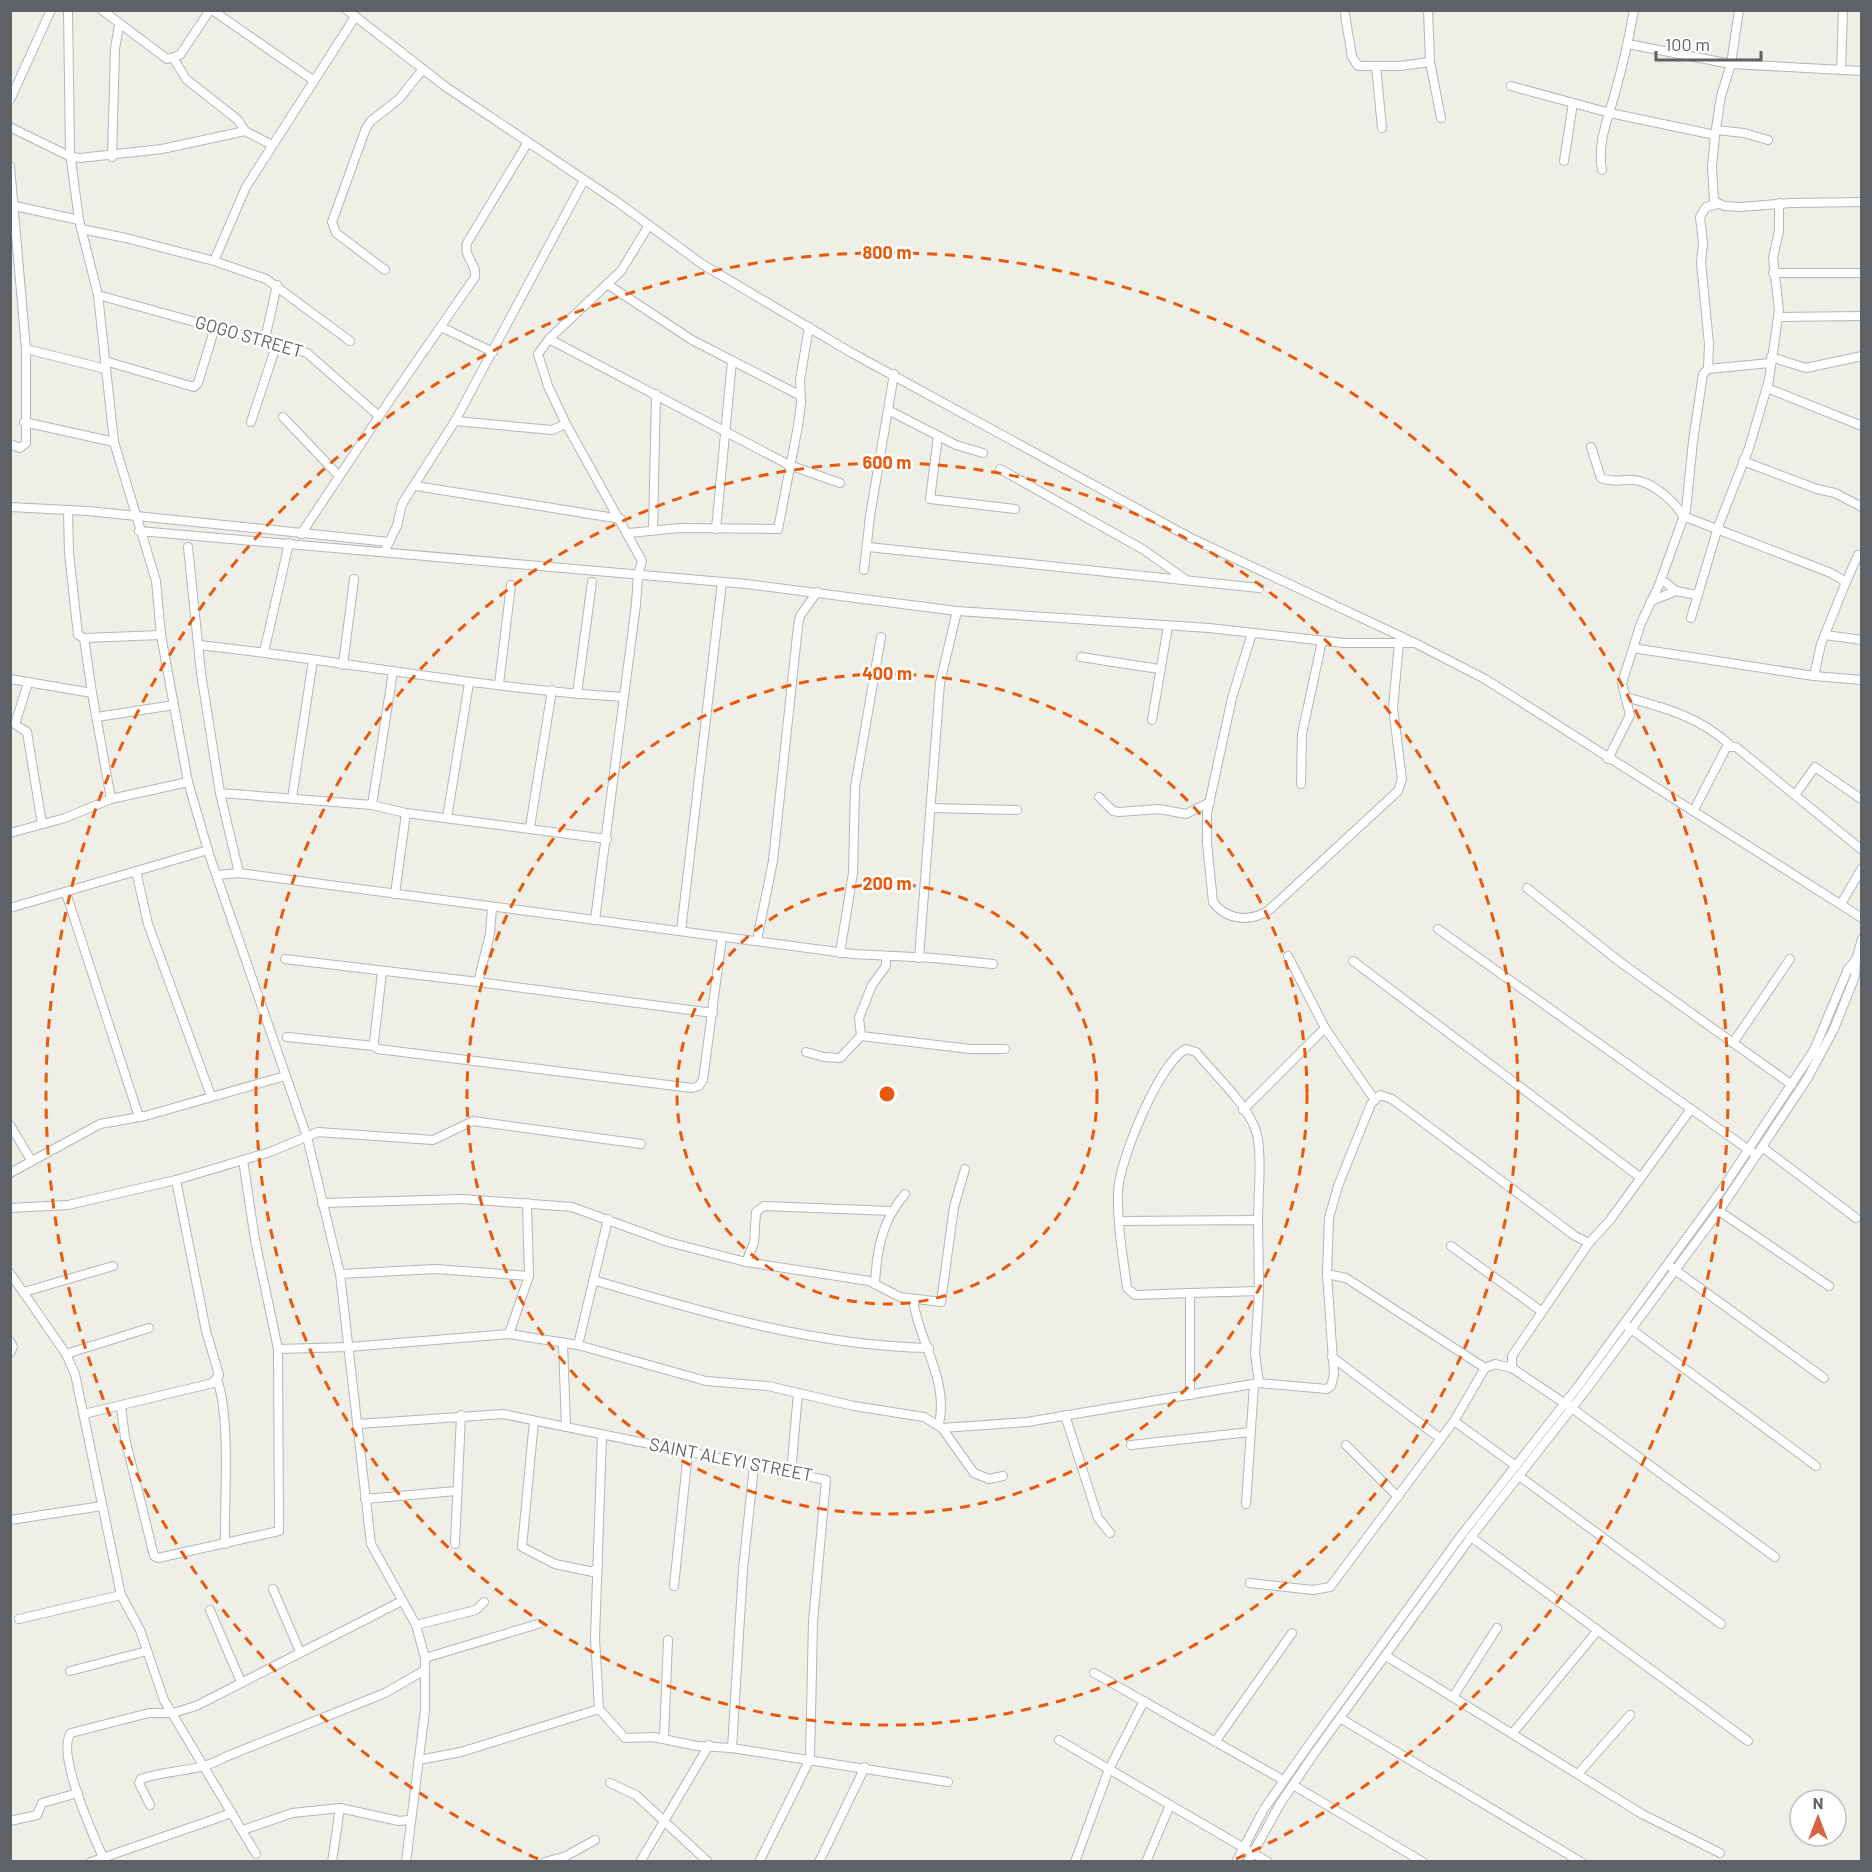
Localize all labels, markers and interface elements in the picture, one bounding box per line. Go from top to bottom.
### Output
scale bar [1656,24,1761,62]
text: 100 m [1665,33,1710,55]
text: 800 m [863,241,911,263]
street label: GOGO STREET [193,310,306,362]
text: 600 m [863,451,911,473]
text: 400 m [862,662,912,684]
text: 200 m [862,872,912,894]
centre of rings [877,1084,897,1104]
street label: SAINT ALEYI STREET [648,1432,815,1486]
north arrow [1788,1788,1848,1848]
text: N [1813,1793,1823,1812]

